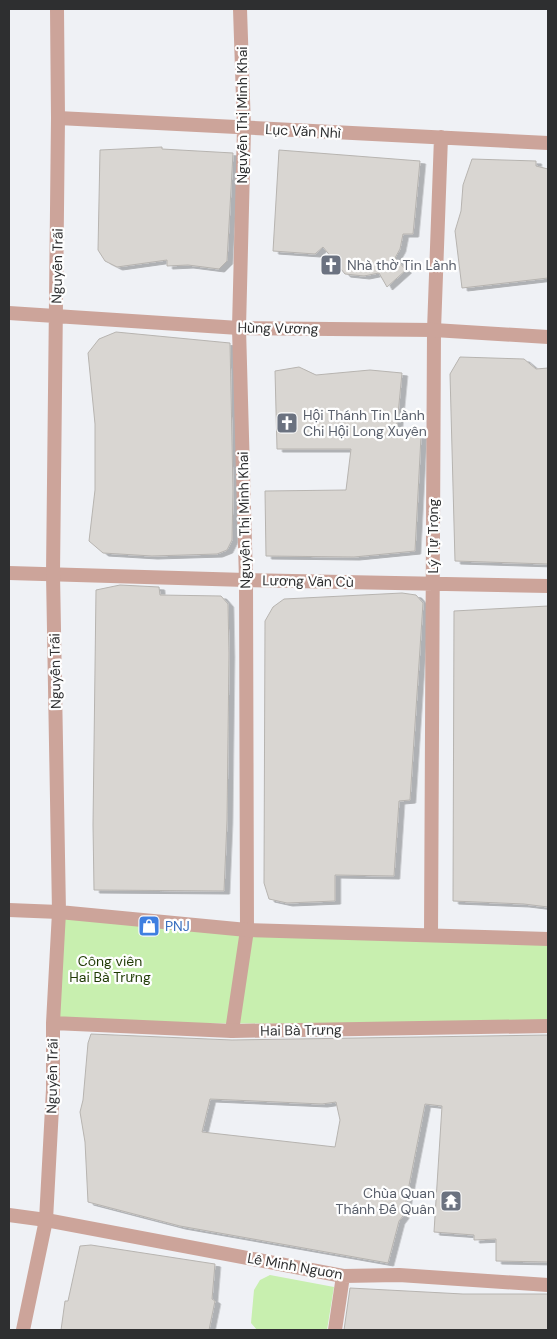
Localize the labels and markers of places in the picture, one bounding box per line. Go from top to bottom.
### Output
church icon: Nhà thờ Tin Lành [319,253,343,277]
place label: Nhà thờ Tin Lành [347,256,457,274]
place label: Hội Thánh Tin Lành Chi Hội Long Xuyên [303,406,427,440]
church icon: Hội Thánh Tin Lành Chi Hội Long Xuyên [275,411,299,435]
shop icon: PNJ [137,914,161,938]
place label: PNJ [165,917,190,935]
place label: Chùa Quan Thánh Đế Quân [336,1184,435,1218]
temple icon: Chùa Quan Thánh Đế Quân [439,1189,463,1213]

